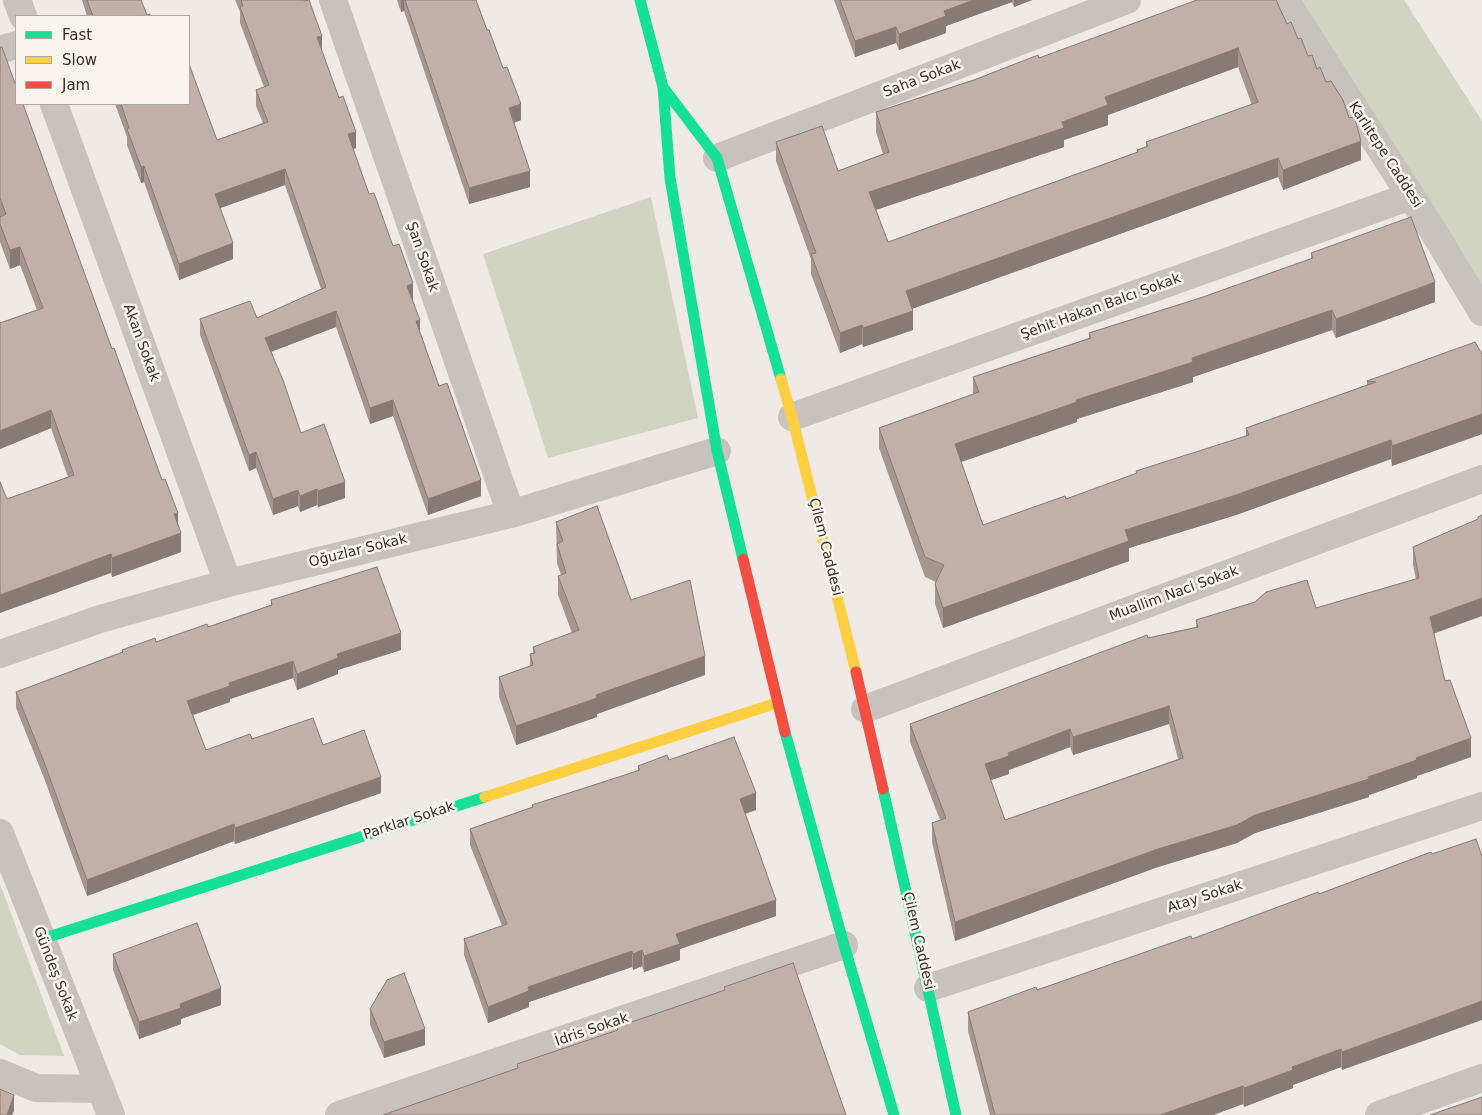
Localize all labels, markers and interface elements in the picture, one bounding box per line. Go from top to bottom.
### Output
legend [15,15,190,105]
text: Fast [62,26,92,44]
text: Slow [62,51,97,69]
street label: Saha Sokak [881,57,963,101]
text: Jam [62,76,90,94]
street label: Karlıtepe Caddesi [1344,99,1426,211]
street label: Şan Sokak [402,220,442,294]
street label: Şehit Hakan Balcı Sokak [1019,270,1183,344]
street label: Akan Sokak [119,302,163,384]
street label: Çilem Caddesi [805,496,845,598]
street label: Oğuzlar Sokak [307,531,409,571]
street label: Muallim Naci Sokak [1107,563,1241,625]
street label: Parklar Sokak [361,798,457,844]
street label: Atay Sokak [1165,877,1245,917]
street label: Çilem Caddesi [899,890,937,992]
street label: Gündeş Sokak [29,924,81,1024]
street label: İdris Sokak [553,1010,631,1050]

